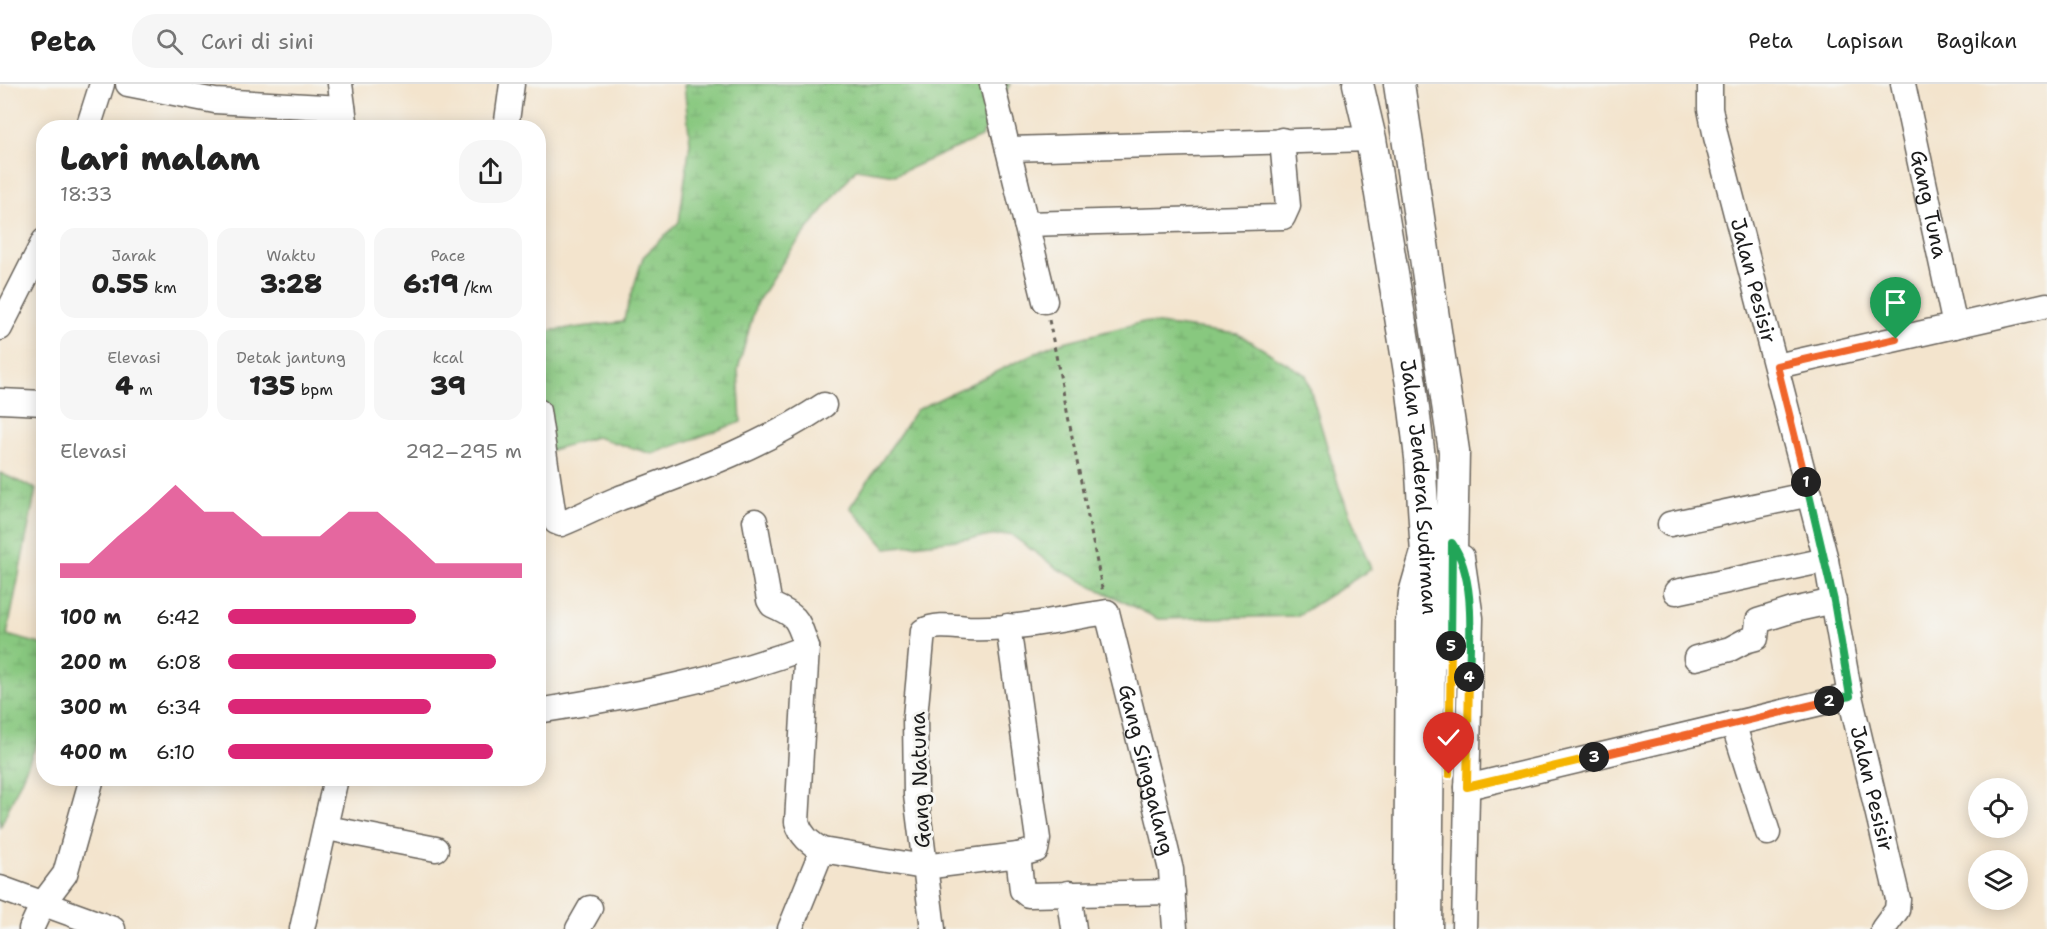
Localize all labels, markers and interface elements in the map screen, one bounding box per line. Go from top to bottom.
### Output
search box [132,14,552,68]
text: Peta [30,22,96,60]
icon: search [153,25,186,58]
text: Cari di sini [201,27,314,56]
text: Peta [1748,27,1793,55]
text: Lapisan [1826,27,1903,55]
text: Bagikan [1936,27,2017,55]
text: Lari malam [60,136,260,181]
button: share [459,140,522,203]
street label: Gang Tuna [1904,147,1954,261]
text: 18:33 [60,181,112,207]
street label: Jalan Pesisir [1724,215,1783,346]
text: Jarak [112,245,156,266]
text: Waktu [266,245,316,266]
text: Pace [430,245,466,266]
text: 0.55 [91,266,149,301]
text: 3:28 [260,266,322,301]
text: 6:19 [403,266,459,301]
text: km [149,277,177,298]
text: /km [459,277,493,298]
pin [1870,277,1921,339]
icon: arrive [1879,286,1912,319]
text: Elevasi [107,347,161,368]
text: Detak jantung [236,347,346,368]
text: kcal [432,347,464,368]
street label: Jalan Jenderal Sudirman [1393,357,1444,616]
text: 4 [115,368,133,403]
text: 135 [249,368,295,403]
text: 39 [430,368,466,403]
text: m [133,379,153,400]
text: bpm [295,379,333,400]
text: Elevasi [60,438,127,464]
text: 292–295 m [405,438,522,464]
pin: 1 [1791,467,1821,497]
text: 1 [1802,471,1810,492]
text: 100 m [60,604,122,630]
text: 6:42 [156,604,200,630]
pin: 5 [1436,631,1466,661]
text: 5 [1446,635,1456,656]
text: 200 m [60,649,127,675]
text: 6:08 [156,649,202,675]
pin: 4 [1454,662,1484,692]
text: 4 [1463,666,1475,687]
street label: Gang Singgalang [1112,681,1181,858]
pin: 2 [1814,686,1844,716]
text: 2 [1823,690,1835,711]
text: 300 m [60,694,127,720]
text: 6:34 [156,694,201,720]
street label: Gang Natuna [904,711,936,849]
pin [1423,712,1474,774]
icon: check [1432,721,1465,754]
street label: Jalan Pesisir [1843,723,1900,854]
text: 400 m [60,739,127,765]
text: 6:10 [156,739,195,765]
pin: 3 [1579,742,1609,772]
text: 3 [1588,746,1600,767]
map controls [1968,778,2028,910]
button: locate [1968,778,2028,838]
button: layers [1968,850,2028,910]

